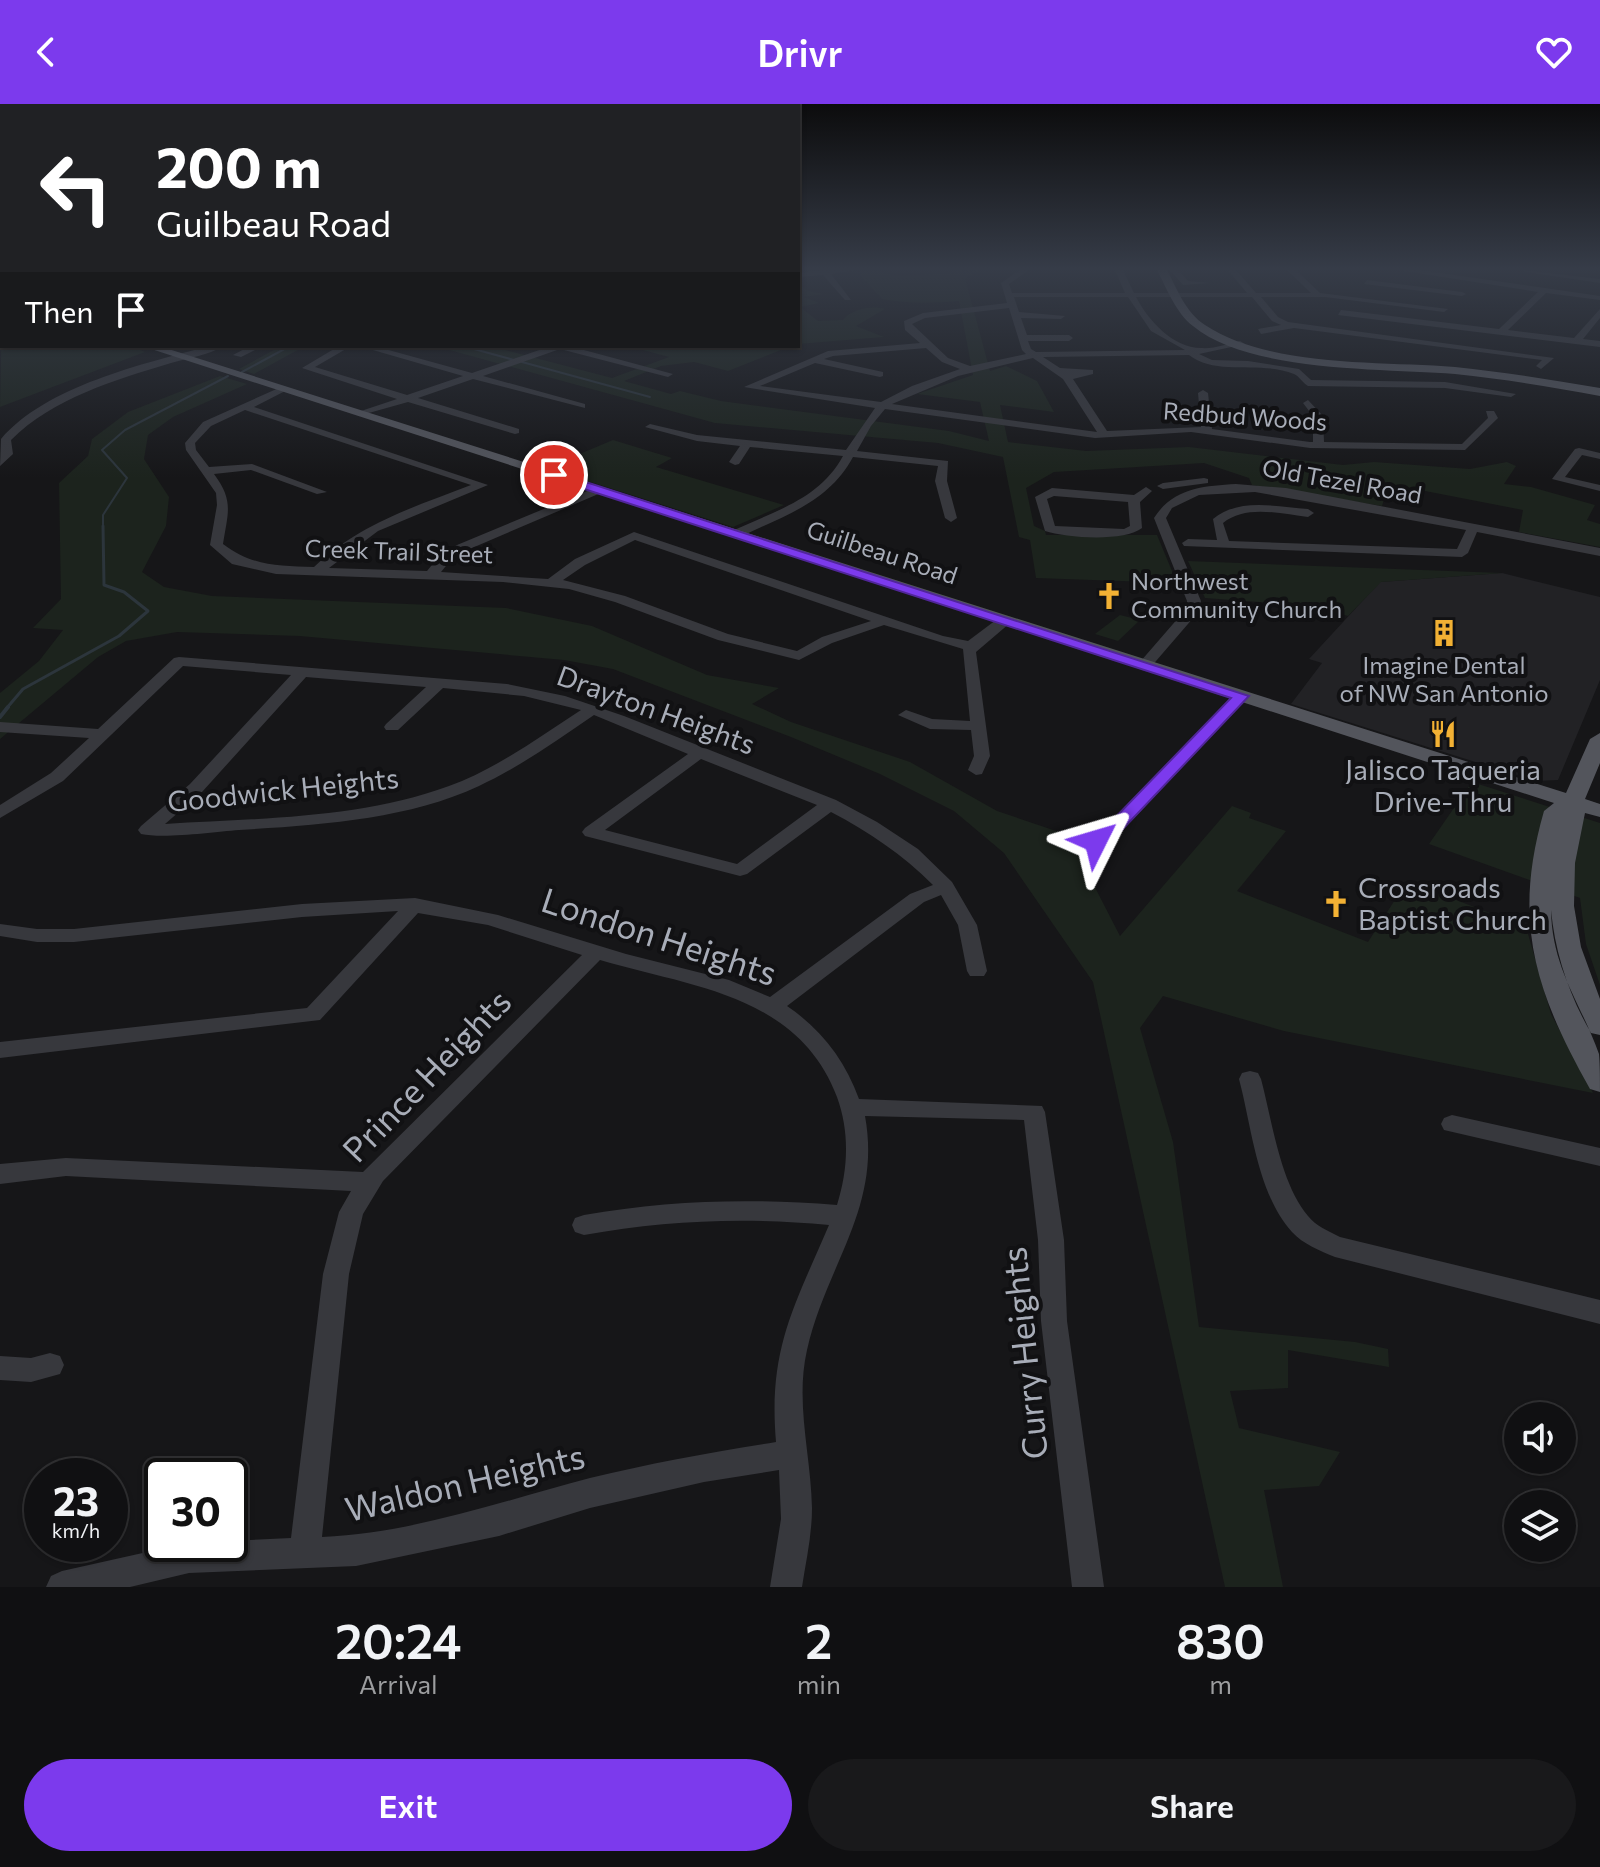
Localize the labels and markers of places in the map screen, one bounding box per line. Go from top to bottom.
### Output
pin [520,441,588,509]
place label: Northwest Community Church [1131,566,1342,623]
church icon: Northwest Community Church [1094,581,1124,611]
building icon: Imagine Dental of NW San Antonio [1429,618,1459,648]
place label: Imagine Dental of NW San Antonio [1340,650,1548,707]
restaurant icon: Jalisco Taqueria Drive-Thru [1428,719,1458,749]
place label: Jalisco Taqueria Drive-Thru [1345,752,1541,818]
place label: Crossroads Baptist Church [1358,870,1547,936]
church icon: Crossroads Baptist Church [1321,889,1351,919]

